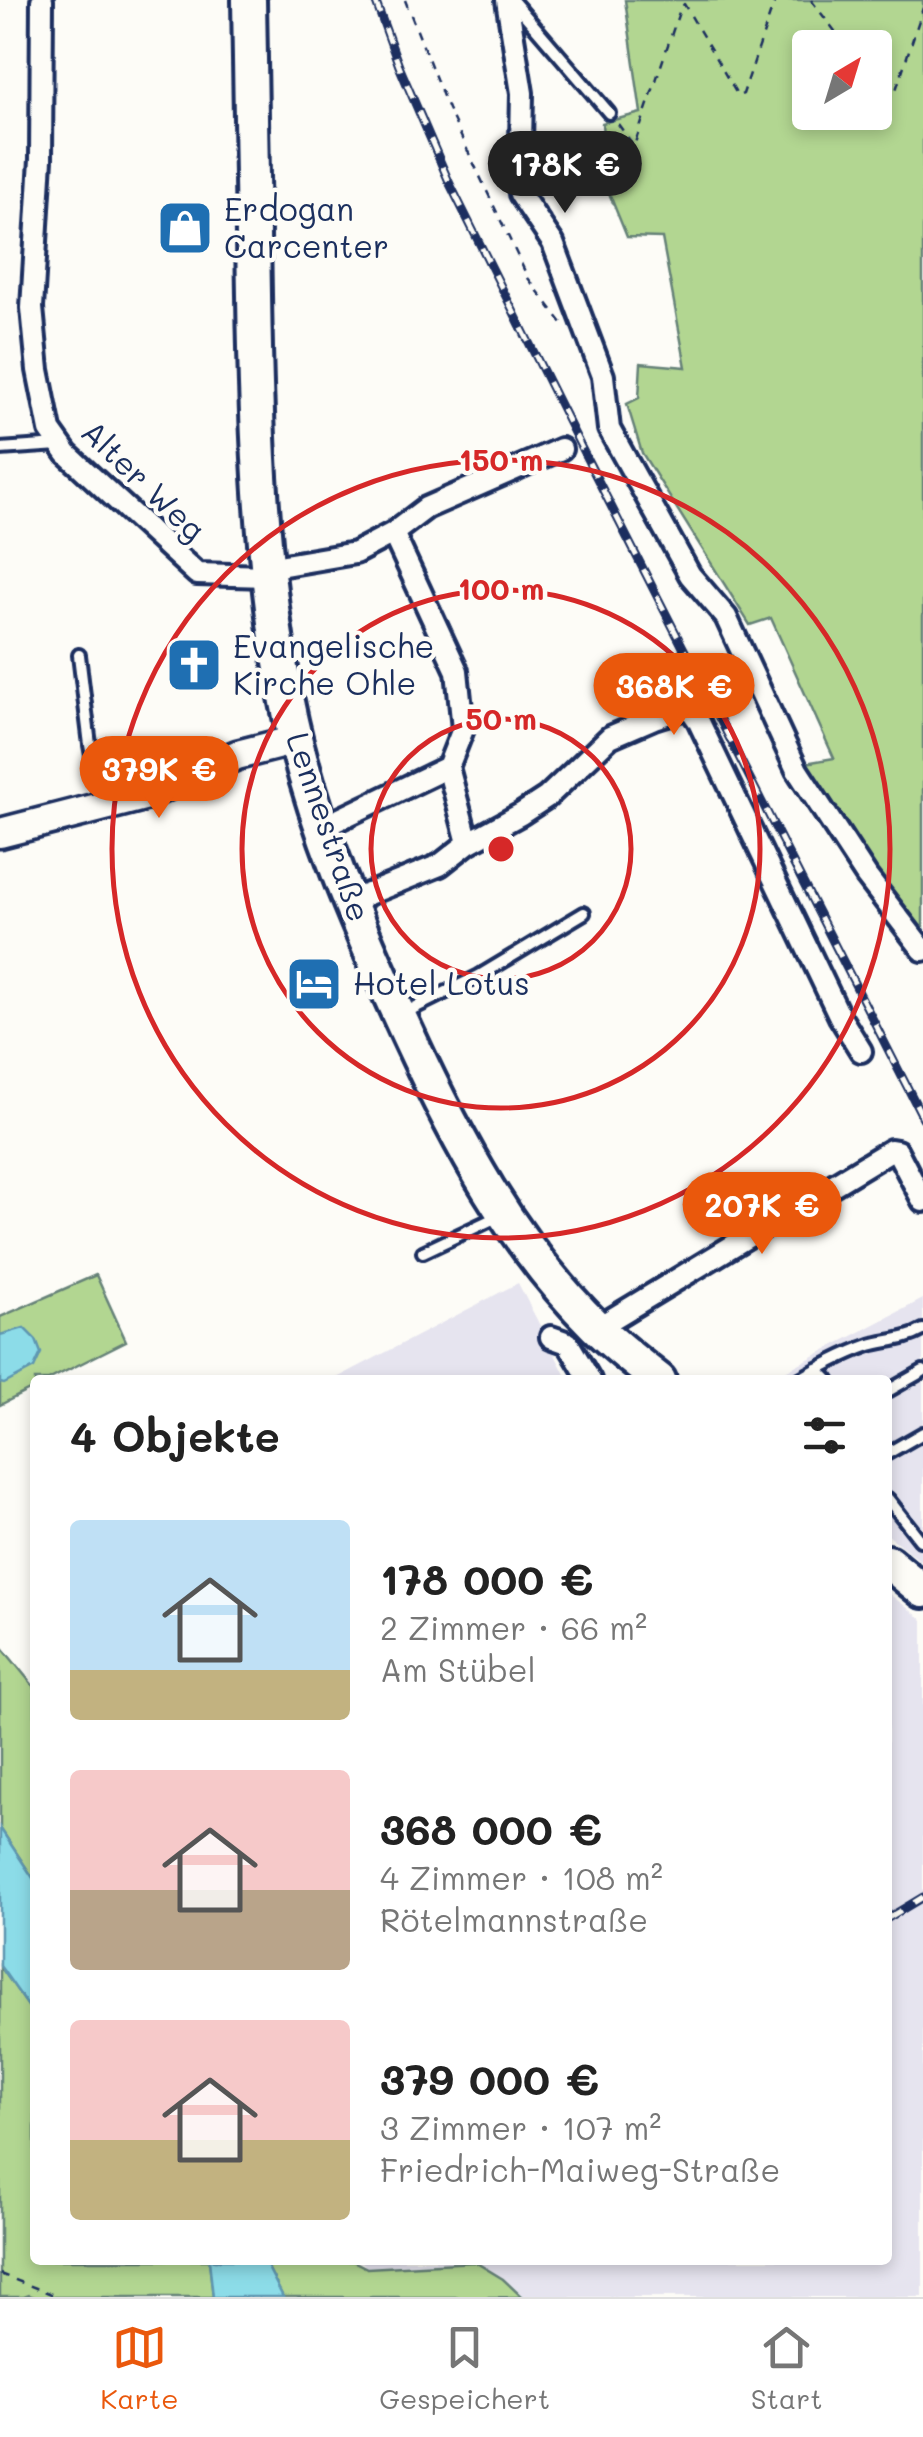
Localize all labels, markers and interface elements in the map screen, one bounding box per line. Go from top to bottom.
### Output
north arrow [792,30,892,130]
map controls [792,30,892,130]
pin: 178K € [484,131,646,216]
text: 178K € [510,142,620,184]
place label: Erdogan Carcenter [224,187,389,266]
shop icon: Erdogan Carcenter [155,198,215,258]
street label: Alter Weg [73,410,215,549]
text: 150 m [459,439,543,479]
text: 100 m [458,568,544,608]
place label: Evangelische Kirche Ohle [233,624,434,703]
church icon: Evangelische Kirche Ohle [164,635,224,695]
pin: 368K € [593,653,755,738]
text: 368K € [616,664,732,706]
text: 50 m [465,698,537,738]
street label: Lennestraße [278,726,382,927]
pin: 379K € [78,736,240,821]
text: 379K € [102,747,216,789]
centre of rings [483,831,519,867]
hotel icon: Hotel Lotus [284,954,344,1014]
place label: Hotel Lotus [353,961,530,1003]
pin: 207K € [681,1172,843,1257]
text: 207K € [705,1183,819,1225]
text: 4 Objekte [70,1408,280,1463]
icon: filters [797,1408,852,1463]
text: 178 000 € [380,1551,593,1606]
icon: home [150,1560,270,1680]
text: 2 Zimmer · 66 m² [380,1606,647,1648]
text: Am Stübel [380,1648,536,1690]
text: 368 000 € [380,1801,602,1856]
icon: home [150,1810,270,1930]
text: 4 Zimmer · 108 m² [380,1856,663,1898]
text: Rötelmannstraße [380,1898,648,1940]
text: 379 000 € [380,2051,599,2106]
icon: home [150,2060,270,2180]
text: 3 Zimmer · 107 m² [380,2106,661,2148]
text: Friedrich-Maiweg-Straße [380,2148,780,2190]
tab: Karte [100,2320,179,2416]
tab: Gespeichert [379,2320,550,2416]
tab: Start [751,2320,823,2416]

